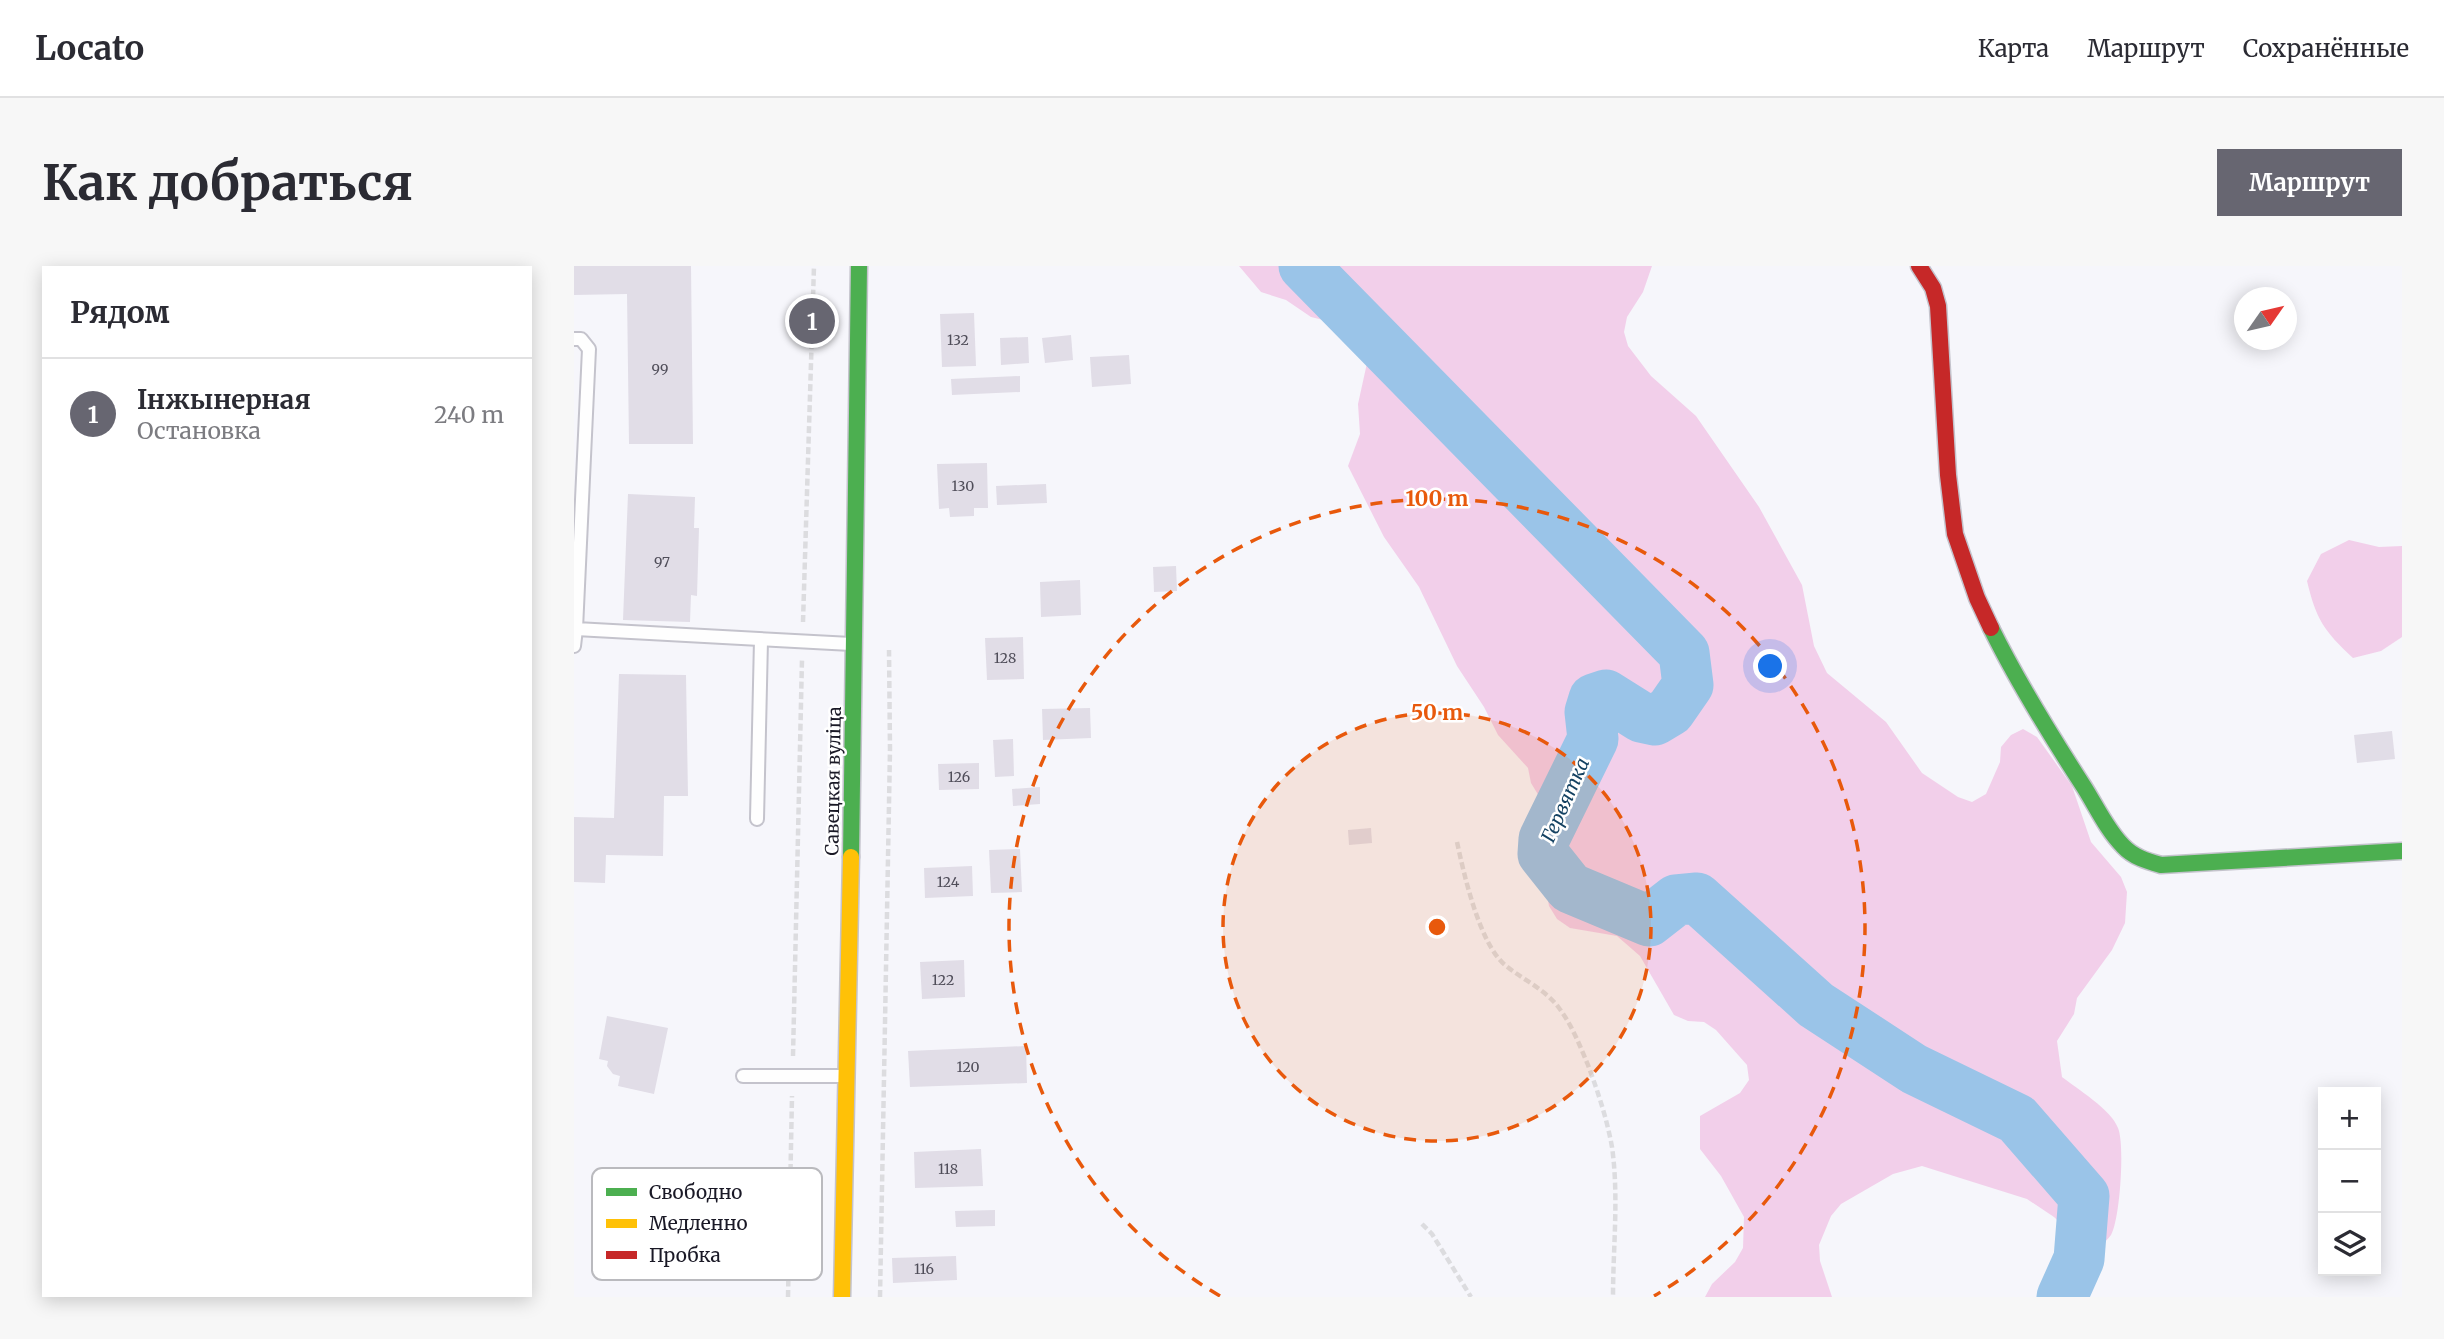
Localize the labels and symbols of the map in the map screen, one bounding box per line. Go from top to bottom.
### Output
north arrow [2234,287,2297,350]
pin: 1 [789,295,835,347]
house number: 132 [947,331,969,349]
house number: 99 [652,360,668,378]
house number: 130 [952,477,974,495]
text: 100 m [1406,485,1468,512]
house number: 97 [654,553,670,571]
house number: 128 [994,649,1016,667]
your location [1753,649,1787,683]
text: 50 m [1411,699,1463,726]
street label: Савецкая вуліца [820,706,846,856]
water label: Гервятка [1536,754,1594,846]
house number: 126 [948,768,970,786]
house number: 124 [937,873,960,891]
centre of rings [1425,915,1449,939]
house number: 122 [932,971,954,989]
house number: 120 [956,1058,980,1076]
house number: 118 [938,1160,958,1178]
legend [592,1168,822,1280]
text: Свободно [649,1180,742,1204]
text: Медленно [649,1211,748,1235]
text: Пробка [649,1243,721,1267]
house number: 116 [914,1260,934,1278]

